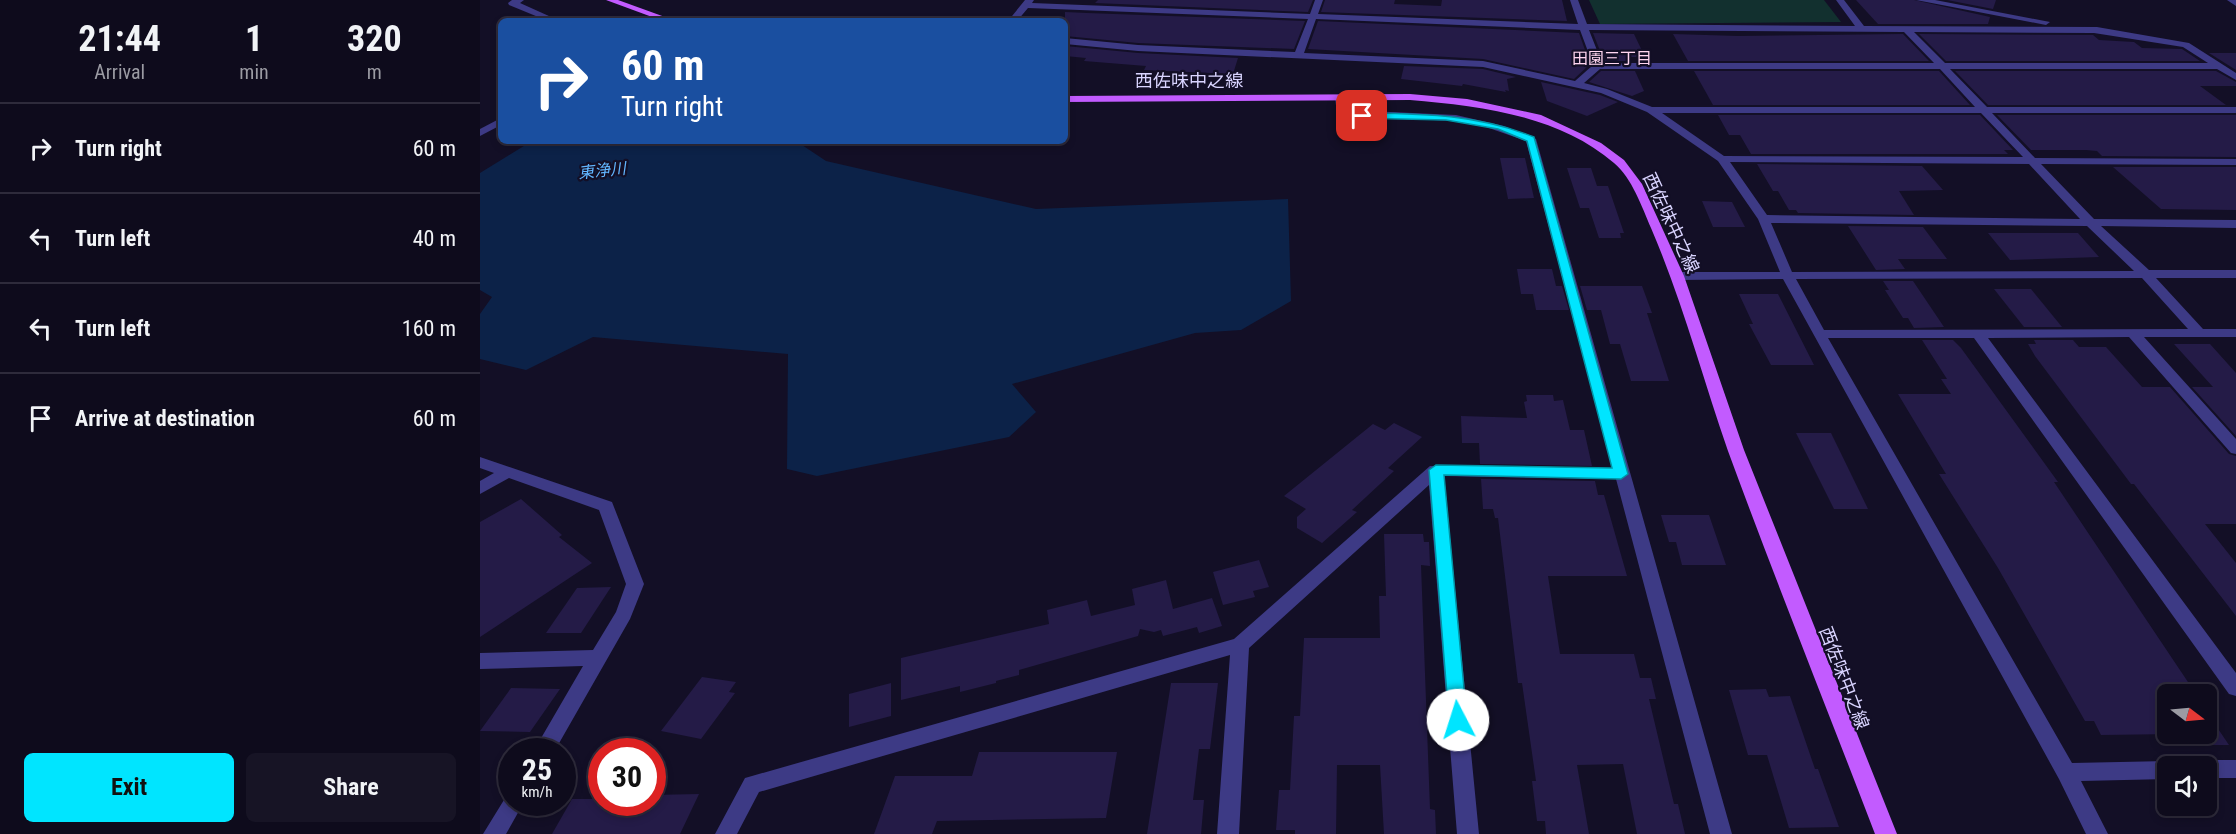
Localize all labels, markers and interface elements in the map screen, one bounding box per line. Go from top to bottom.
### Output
text: 21:44 [78,18,161,60]
text: 1 [245,18,263,60]
text: 320 [347,18,402,60]
text: 60 m [621,41,704,90]
icon: right [522,42,600,120]
district label: 田園三丁目 [1572,49,1652,68]
text: Arrival [94,60,145,84]
text: min [239,60,269,84]
text: m [367,60,382,84]
street label: 西佐味中之線 [1135,70,1243,91]
pin [1336,90,1387,141]
text: Turn right [621,91,723,123]
icon: arrive [1345,99,1378,132]
icon: right [24,132,57,165]
text: Turn right [75,136,162,161]
text: 60 m [413,136,456,161]
water label: 東浄川 [577,158,629,182]
street label: 西佐味中之線 [1639,169,1704,276]
icon: left [24,222,57,255]
text: Turn left [75,226,150,251]
text: 40 m [413,226,456,251]
icon: left [24,312,57,345]
text: Turn left [75,316,150,341]
text: 160 m [402,316,456,341]
icon: arrive [24,402,57,435]
text: Arrive at destination [75,406,255,431]
text: 60 m [413,406,456,431]
street label: 西佐味中之線 [1815,624,1874,732]
north arrow [2157,684,2217,744]
map controls [2157,684,2217,816]
position arrow [1426,688,1490,752]
speed limit sign: 30 [588,738,666,816]
text: 25 [522,752,552,787]
button: Exit [24,753,234,822]
button: Share [246,753,456,822]
button: sound [2157,756,2217,816]
text: km/h [522,783,552,801]

